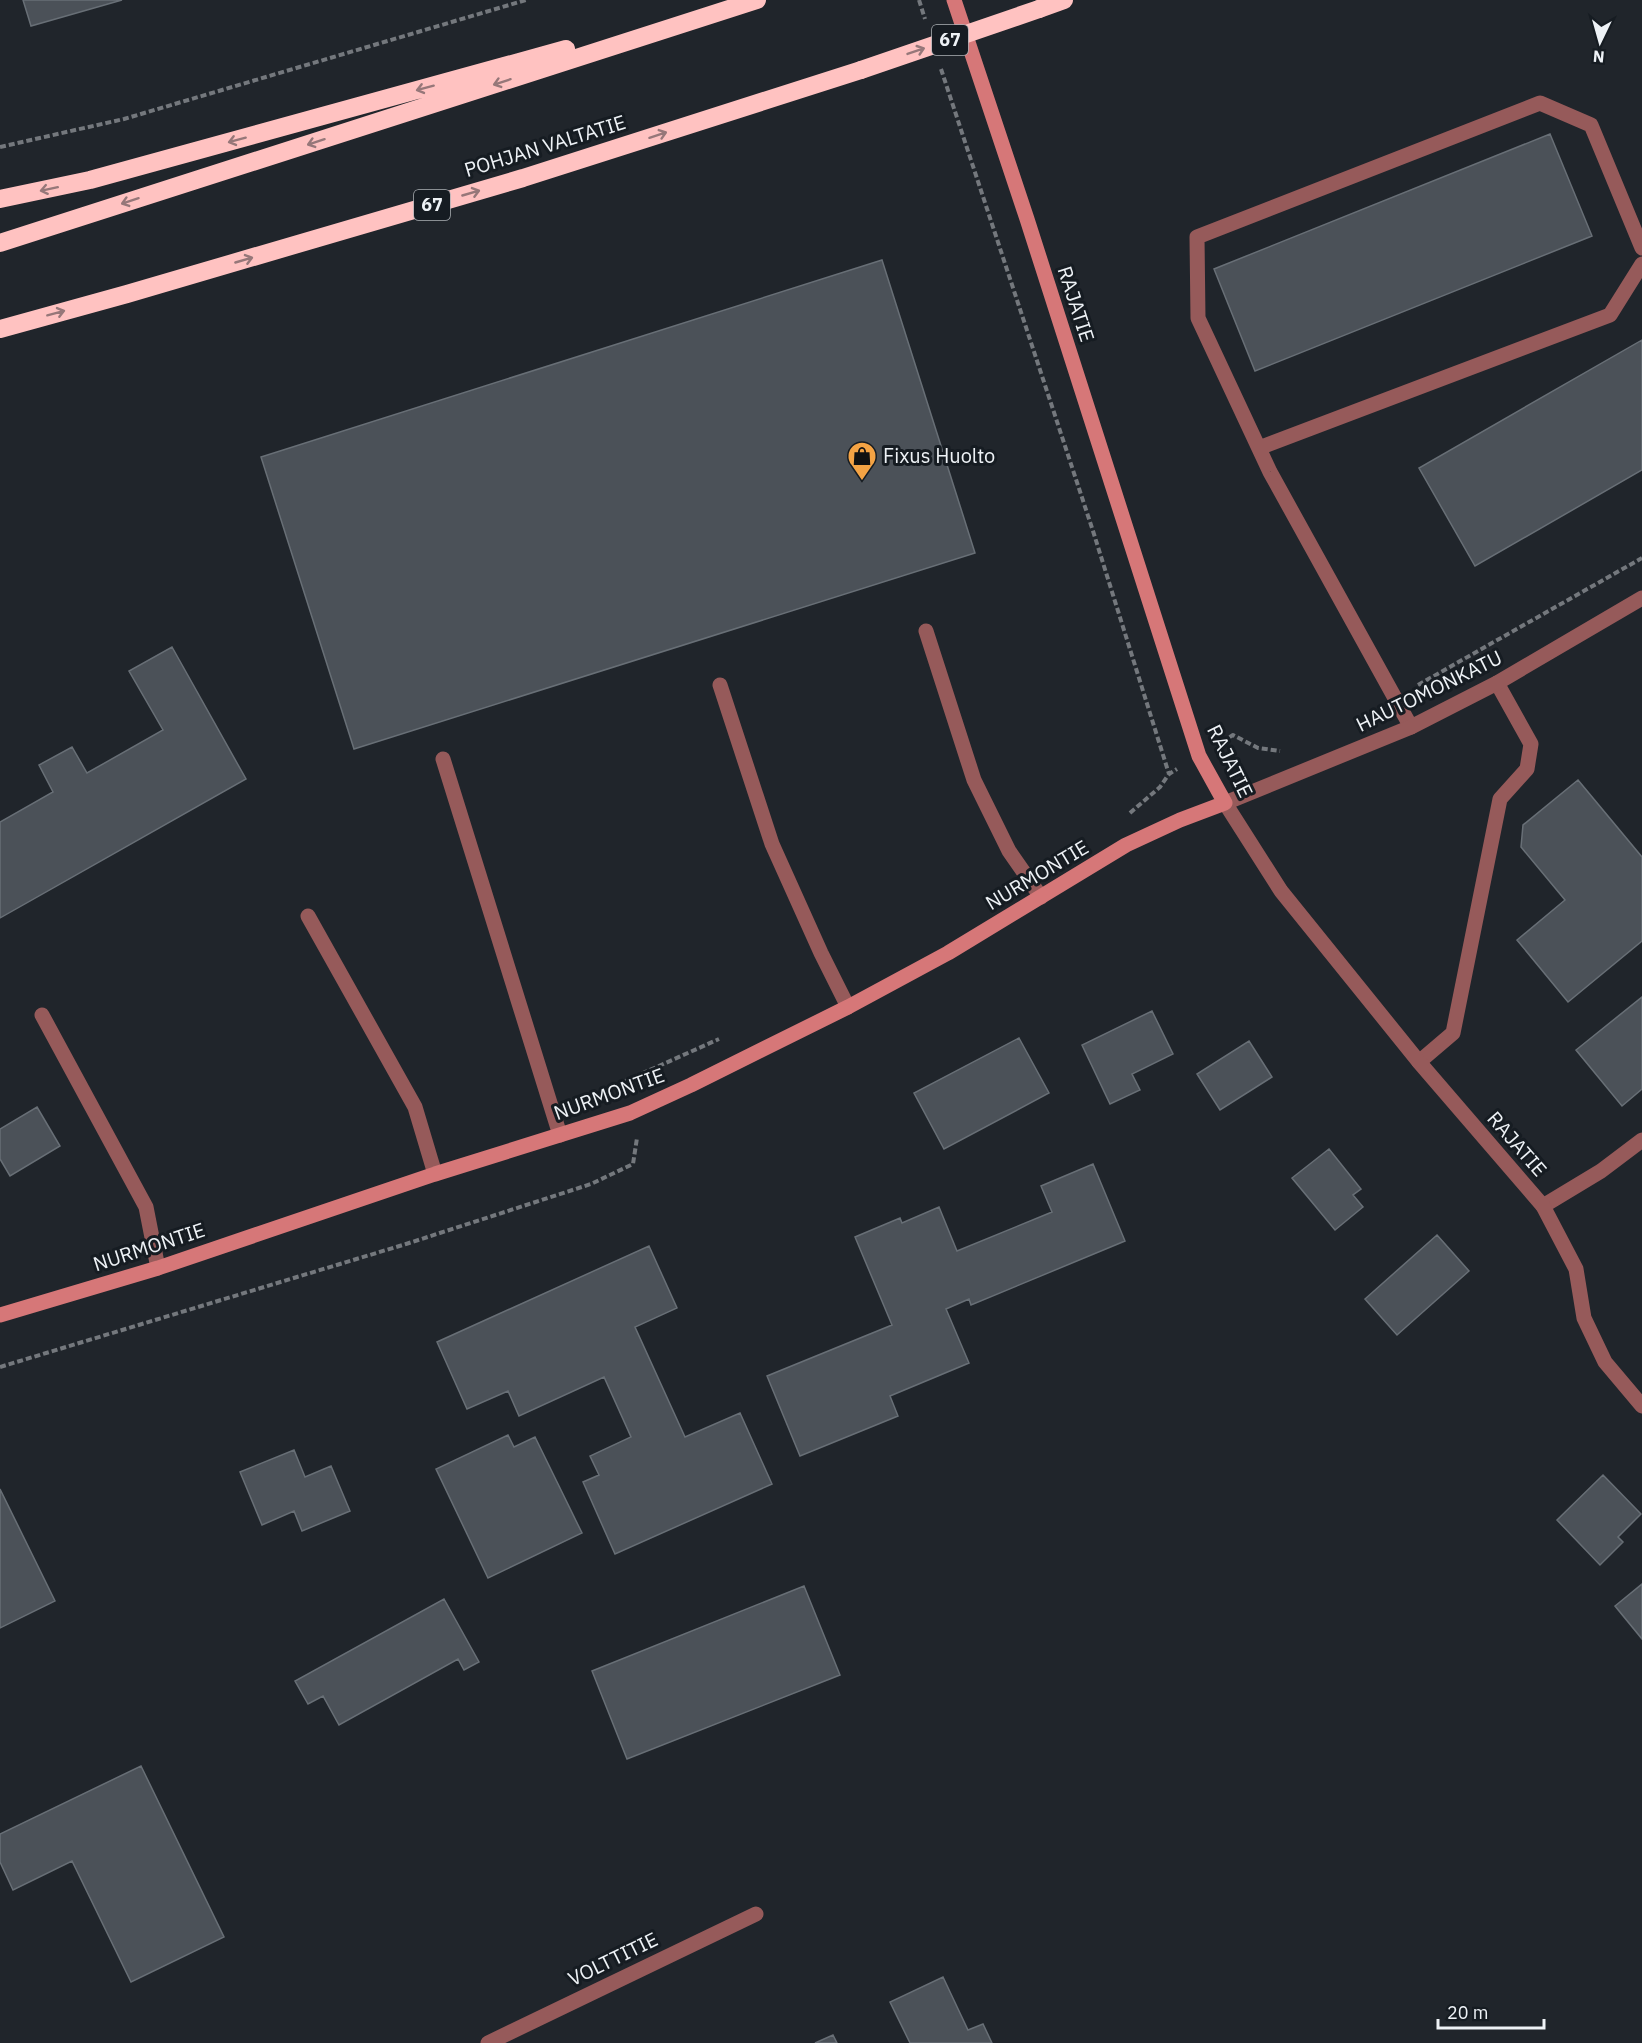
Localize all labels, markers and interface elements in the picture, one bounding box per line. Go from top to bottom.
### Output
north arrow [1570,12,1630,72]
road number: 67 [932,25,968,55]
one-way arrow [906,45,925,56]
text: N [1592,46,1605,67]
one-way arrow [493,77,512,88]
one-way arrow [416,83,435,94]
street label: POHJAN VALTATIE [461,108,629,183]
one-way arrow [648,129,667,140]
one-way arrow [228,135,247,146]
one-way arrow [307,137,326,148]
one-way arrow [39,184,59,195]
one-way arrow [462,187,481,198]
road number: 67 [414,190,450,220]
one-way arrow [121,197,140,208]
one-way arrow [234,254,253,265]
street label: RAJATIE [1052,262,1101,345]
one-way arrow [47,307,66,319]
shop icon: Fixus Huolto [846,440,878,482]
place label: Fixus Huolto [883,442,995,469]
street label: HAUTOMONKATU [1351,644,1506,738]
street label: RAJATIE [1201,720,1260,802]
street label: NURMONTIE [980,833,1093,916]
street label: NURMONTIE [550,1061,668,1126]
street label: RAJATIE [1482,1105,1553,1182]
street label: NURMONTIE [90,1216,208,1277]
street label: VOLTTITIE [563,1925,662,1992]
scale bar [1438,1992,1544,2030]
text: 20 m [1447,2001,1489,2024]

